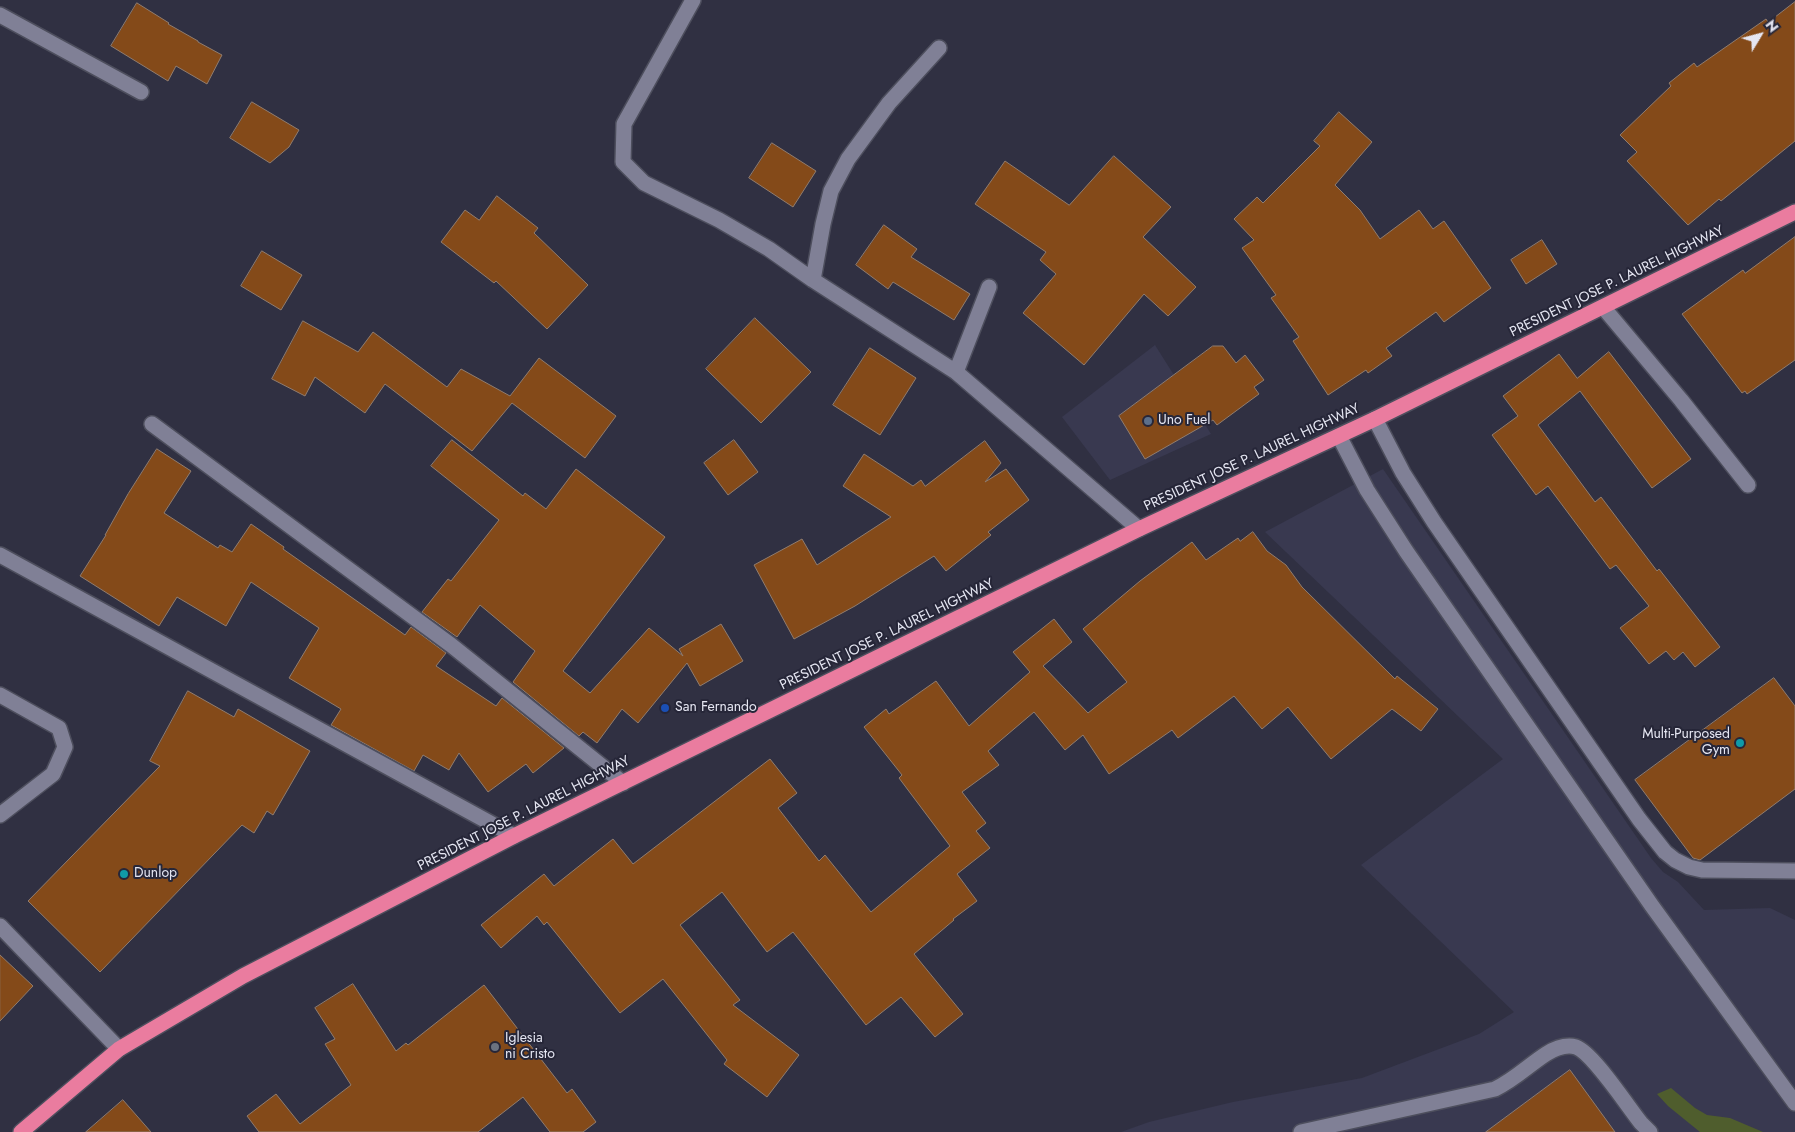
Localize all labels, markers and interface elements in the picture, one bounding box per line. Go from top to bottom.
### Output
north arrow [1735,10,1785,60]
text: N [1761,16,1783,36]
street label: PRESIDENT JOSE P. LAUREL HIGHWAY [1507,223,1727,341]
street label: PRESIDENT JOSE P. LAUREL HIGHWAY [1142,401,1362,515]
place label: Uno Fuel [1158,413,1210,429]
marker: Uno Fuel [1142,415,1154,427]
street label: PRESIDENT JOSE P. LAUREL HIGHWAY [777,576,997,694]
place label: San Fernando [675,700,757,716]
marker: San Fernando [659,702,671,714]
place label: Multi-Purposed Gym [1642,727,1730,760]
marker: Multi-Purposed Gym [1734,737,1746,749]
street label: PRESIDENT JOSE P. LAUREL HIGHWAY [415,753,633,875]
place label: Dunlop [134,866,177,882]
marker: Dunlop [118,868,130,880]
place label: Iglesia ni Cristo [505,1031,555,1064]
marker: Iglesia ni Cristo [489,1041,501,1053]

